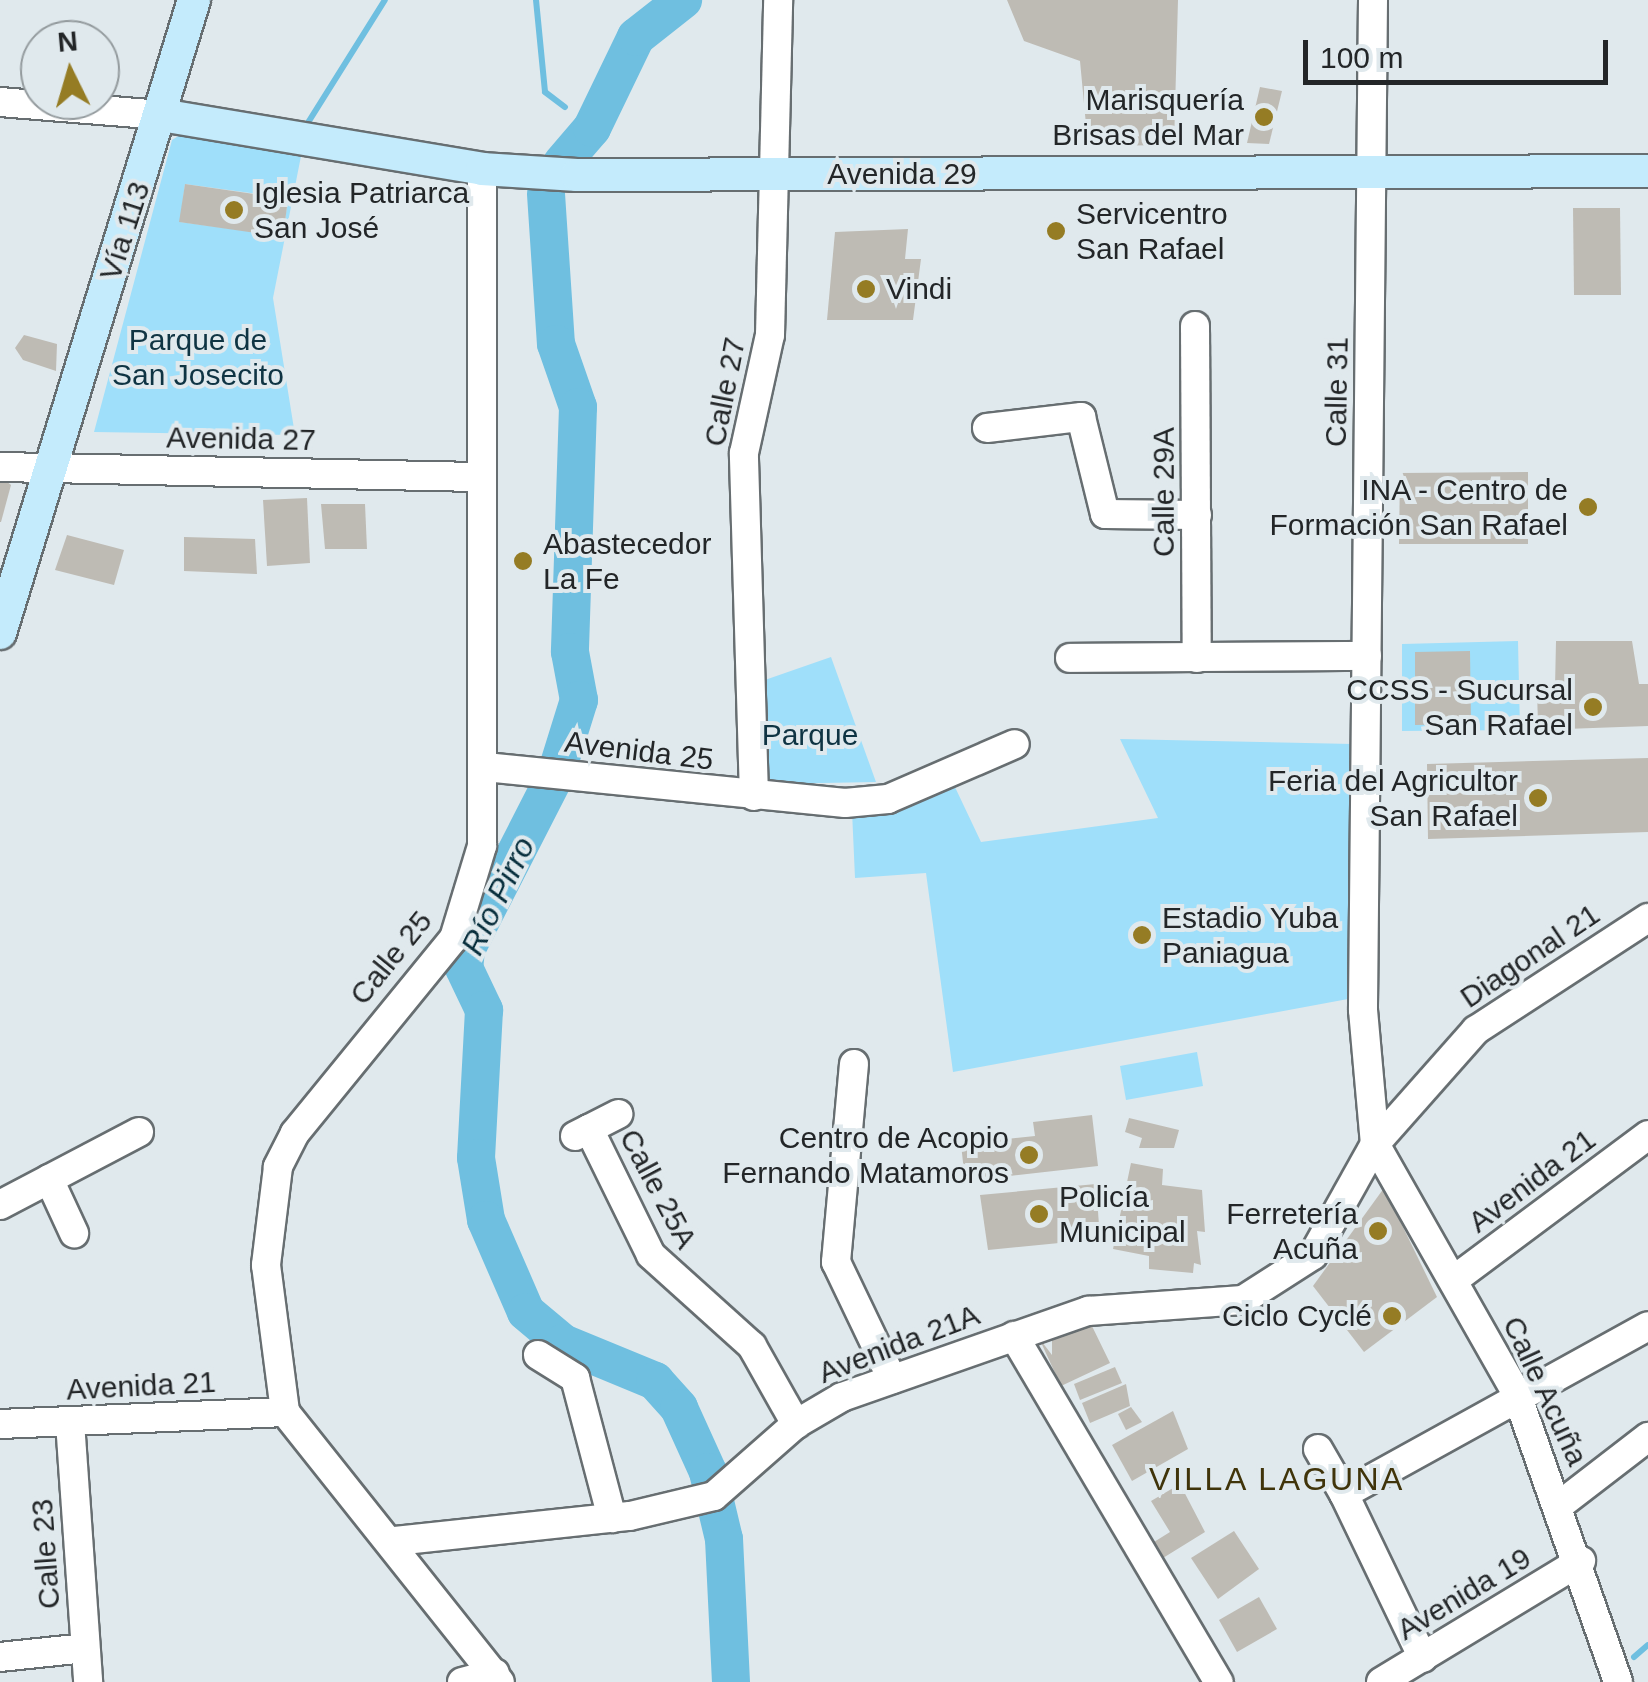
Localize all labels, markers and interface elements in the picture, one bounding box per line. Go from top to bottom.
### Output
north arrow [20,20,120,120]
scale bar [1308,20,1613,82]
text: N [56,25,79,58]
text: 100 m [1320,41,1403,74]
place label: Marisquería Brisas del Mar [1052,82,1244,152]
marker: Marisquería Brisas del Mar [1253,106,1275,128]
street label: Avenida 29 [827,156,977,192]
place label: Iglesia Patriarca San José [254,175,469,246]
street label: Vía 113 [92,177,158,285]
place label: Servicentro San Rafael [1076,196,1228,266]
marker: Iglesia Patriarca San José [223,199,245,221]
marker: Servicentro San Rafael [1045,220,1067,242]
place label: Vindi [886,271,952,307]
marker: Vindi [855,278,877,300]
park label: Parque de San Josecito [112,322,284,392]
street label: Calle 27 [697,335,753,449]
street label: Calle 31 [1318,337,1356,447]
street label: Avenida 27 [166,420,316,458]
street label: Calle 29A [1146,427,1182,557]
place label: INA - Centro de Formación San Rafael [1270,472,1568,542]
marker: INA - Centro de Formación San Rafael [1577,496,1599,518]
place label: Abastecedor La Fe [543,526,711,596]
marker: Abastecedor La Fe [512,550,534,572]
place label: CCSS - Sucursal San Rafael [1346,672,1573,742]
marker: CCSS - Sucursal San Rafael [1582,696,1604,718]
park label: Parque [762,717,858,753]
street label: Avenida 25 [563,724,715,778]
place label: Feria del Agricultor San Rafael [1266,763,1518,834]
marker: Feria del Agricultor San Rafael [1527,787,1549,809]
water label: Río Pirro [453,831,543,961]
street label: Diagonal 21 [1454,896,1606,1016]
place label: Estadio Yuba Paniagua [1162,900,1339,970]
street label: Calle 25 [342,904,440,1012]
marker: Estadio Yuba Paniagua [1131,924,1153,946]
place label: Centro de Acopio Fernando Matamoros [722,1120,1009,1190]
street label: Avenida 21 [1461,1122,1603,1240]
street label: Calle 25A [612,1123,704,1255]
marker: Centro de Acopio Fernando Matamoros [1018,1144,1040,1166]
place label: Policía Municipal [1059,1179,1186,1250]
place label: Ferretería Acuña [1226,1196,1358,1266]
marker: Policía Municipal [1028,1203,1050,1225]
marker: Ferretería Acuña [1367,1220,1389,1242]
street label: Avenida 21A [813,1297,985,1391]
place label: Ciclo Cyclé [1222,1298,1372,1334]
marker: Ciclo Cyclé [1381,1305,1403,1327]
street label: Calle Acuña [1495,1310,1595,1472]
street label: Avenida 21 [65,1364,217,1408]
district label: VILLA LAGUNA [1148,1460,1406,1498]
street label: Calle 23 [24,1498,68,1610]
street label: Avenida 19 [1391,1540,1537,1648]

